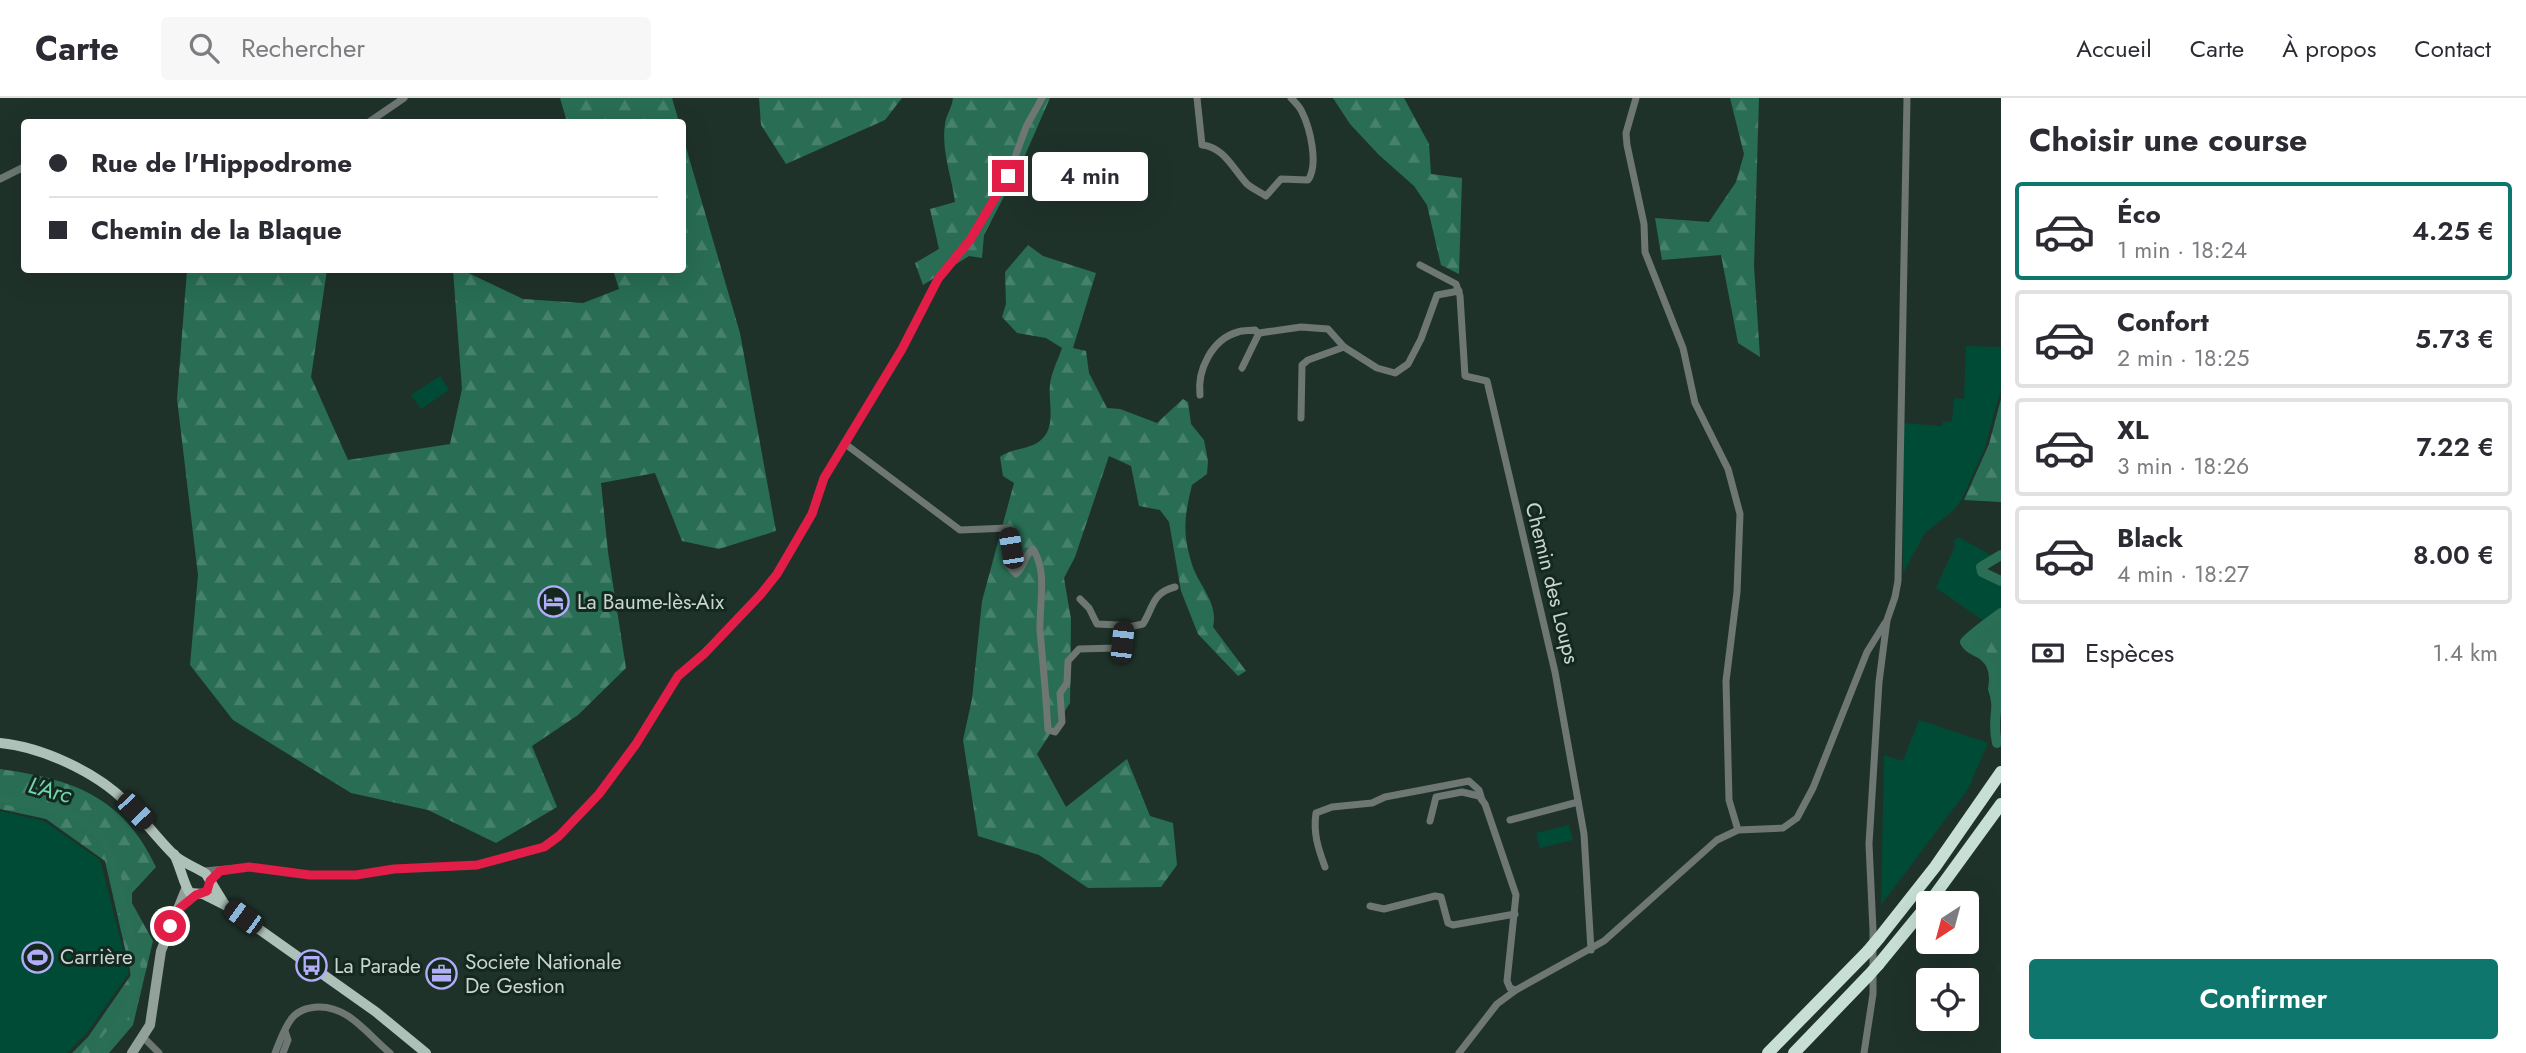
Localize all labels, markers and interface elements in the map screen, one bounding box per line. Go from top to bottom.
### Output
search box [161,17,651,80]
text: Carte [35,25,119,72]
icon: search [185,29,223,67]
text: Rechercher [241,29,365,67]
text: Accueil [2076,31,2152,66]
text: Carte [2190,31,2244,66]
text: À propos [2282,31,2376,66]
text: Contact [2414,31,2491,66]
text: Choisir une course [2029,117,2307,163]
text: Rue de l'Hippodrome [91,144,352,182]
callout: 4 min [1032,152,1148,200]
text: 4 min [1060,159,1120,193]
route end [992,160,1024,192]
text: Éco [2117,195,2161,233]
icon: car [2033,200,2096,263]
text: Chemin de la Blaque [91,211,342,249]
text: 4.25 € [2412,212,2494,250]
text: 1 min · 18:24 [2117,233,2247,267]
text: Confort [2117,303,2209,341]
icon: car [2033,308,2096,371]
text: 5.73 € [2415,320,2494,358]
text: 2 min · 18:25 [2117,341,2250,375]
text: XL [2117,411,2149,449]
icon: car [2033,416,2096,479]
text: 7.22 € [2416,428,2494,466]
text: 3 min · 18:26 [2117,449,2249,483]
street label: Chemin des Loups [1517,499,1587,667]
text: Black [2117,519,2183,557]
icon: car [2033,524,2096,587]
car [998,526,1025,570]
text: 8.00 € [2413,536,2494,574]
text: 4 min · 18:27 [2117,557,2249,591]
hotel icon: La Baume-lès-Aix [537,585,571,619]
place label: La Baume-lès-Aix [577,587,724,617]
car [1110,620,1135,664]
icon: cash [2029,634,2067,672]
text: Espèces [2085,634,2174,672]
text: 1.4 km [2432,636,2498,670]
water label: L'Arc [25,768,76,812]
car [113,789,158,833]
north arrow [1916,891,1979,954]
map controls [1916,891,1979,1031]
car [220,896,267,938]
route start [154,910,186,942]
sports icon: Carrière [20,940,54,974]
place label: Carrière [60,942,133,972]
place label: Societe Nationale De Gestion [465,947,622,1001]
bus stop icon: La Parade [294,949,328,983]
place label: La Parade [334,951,421,981]
office icon: Societe Nationale De Gestion [425,957,459,991]
button: Confirmer [2029,959,2498,1039]
button: locate [1916,968,1979,1031]

